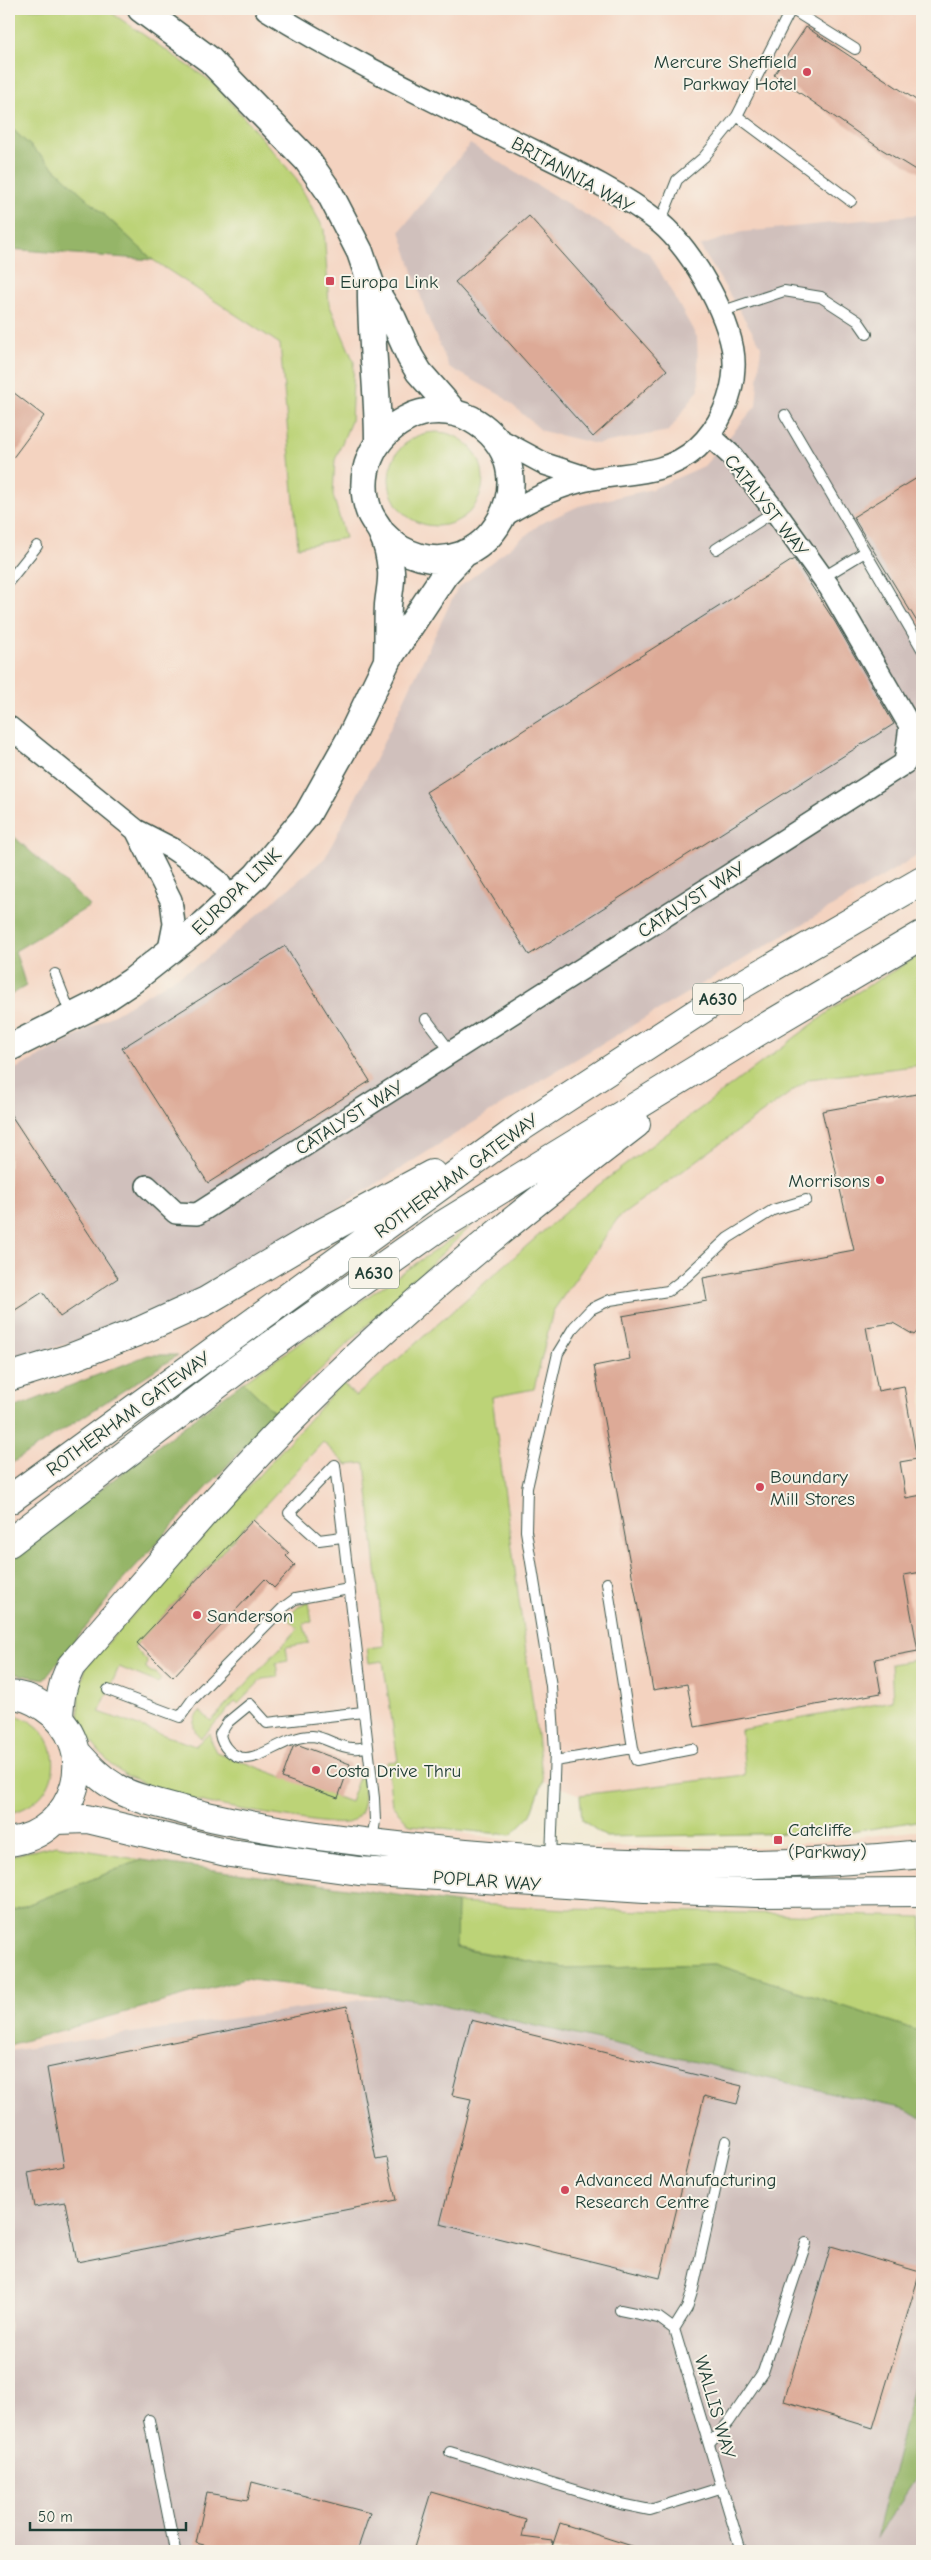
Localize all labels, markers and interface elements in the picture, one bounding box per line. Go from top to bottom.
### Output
place label: Mercure Sheffield Parkway Hotel [654,51,797,95]
marker: Mercure Sheffield Parkway Hotel [801,66,813,78]
street label: BRITANNIA WAY [508,132,638,218]
place label: Europa Link [340,271,439,293]
marker: Europa Link [324,275,336,287]
street label: CATALYST WAY [720,450,813,562]
street label: EUROPA LINK [188,843,286,940]
street label: CATALYST WAY [634,857,750,943]
road number: A630 [693,984,743,1014]
street label: CATALYST WAY [291,1075,408,1160]
street label: ROTHERHAM GATEWAY [370,1108,543,1243]
place label: Morrisons [788,1170,870,1192]
marker: Morrisons [874,1174,886,1186]
road number: A630 [349,1258,399,1288]
street label: ROTHERHAM GATEWAY [42,1346,215,1481]
place label: Boundary Mill Stores [770,1466,855,1510]
marker: Boundary Mill Stores [754,1481,766,1493]
place label: Sanderson [207,1605,293,1627]
marker: Sanderson [191,1609,203,1621]
place label: Costa Drive Thru [326,1760,461,1782]
marker: Costa Drive Thru [310,1764,322,1776]
place label: Catcliffe (Parkway) [788,1819,867,1863]
marker: Catcliffe (Parkway) [772,1834,784,1846]
street label: POPLAR WAY [432,1866,542,1896]
place label: Advanced Manufacturing Research Centre [575,2169,777,2213]
marker: Advanced Manufacturing Research Centre [559,2184,571,2196]
street label: WALLIS WAY [690,2353,740,2462]
scale bar [30,2500,186,2532]
text: 50 m [38,2508,73,2526]

